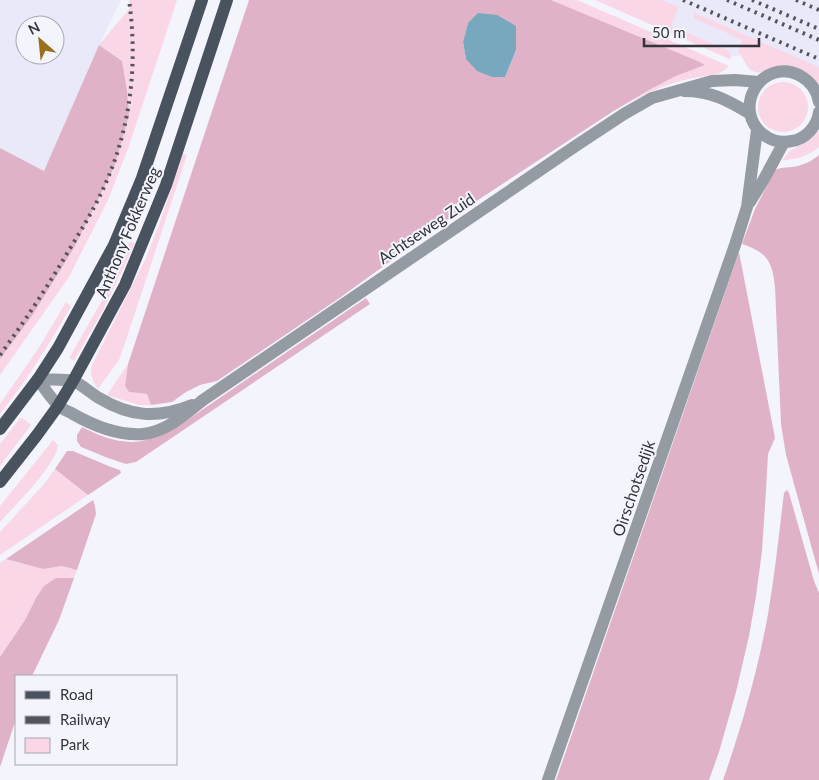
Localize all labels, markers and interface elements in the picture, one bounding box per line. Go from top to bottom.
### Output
north arrow [15,15,65,65]
scale bar [644,15,759,47]
text: N [25,18,43,38]
text: 50 m [652,23,686,41]
street label: Anthony Fokkerweg [91,164,163,300]
street label: Achtseweg Zuid [374,189,478,267]
street label: Oirschotsedijk [608,437,659,539]
legend [15,675,178,765]
text: Road [60,685,93,703]
text: Railway [60,710,111,728]
text: Park [60,735,90,753]

